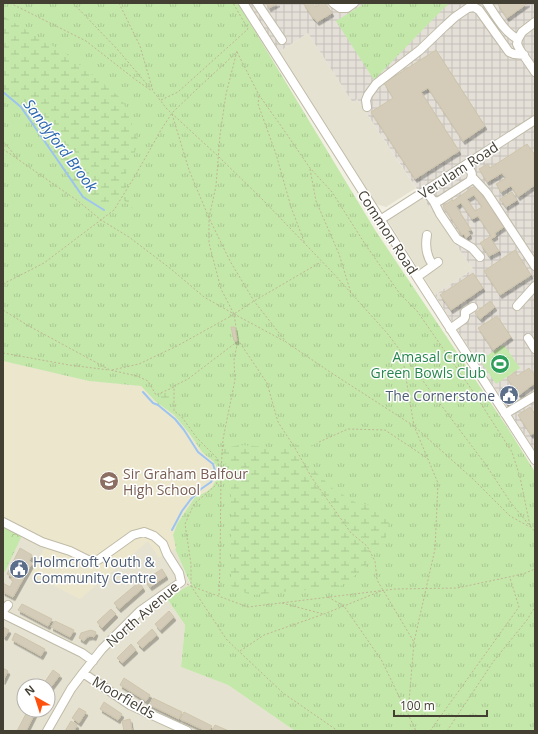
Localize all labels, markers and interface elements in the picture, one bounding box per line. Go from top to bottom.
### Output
water label: Sandyford Brook [20,95,103,196]
street label: Verulam Road [414,137,502,203]
street label: Common Road [354,186,422,278]
place label: Amasal Crown Green Bowls Club [370,347,486,382]
sports icon: Amasal Crown Green Bowls Club [489,353,511,375]
public building icon: The Cornerstone [498,384,520,406]
place label: The Cornerstone [386,386,495,405]
place label: Sir Graham Balfour High School [123,464,248,499]
school or university icon: Sir Graham Balfour High School [98,470,120,492]
place label: Holmcroft Youth & Community Centre [33,552,156,587]
public building icon: Holmcroft Youth & Community Centre [8,558,30,580]
street label: North Avenue [102,577,183,651]
street label: Moorfields [89,671,159,723]
north arrow [16,678,56,718]
text: N [21,681,38,698]
scale bar [394,692,487,718]
text: 100 m [400,697,435,714]

